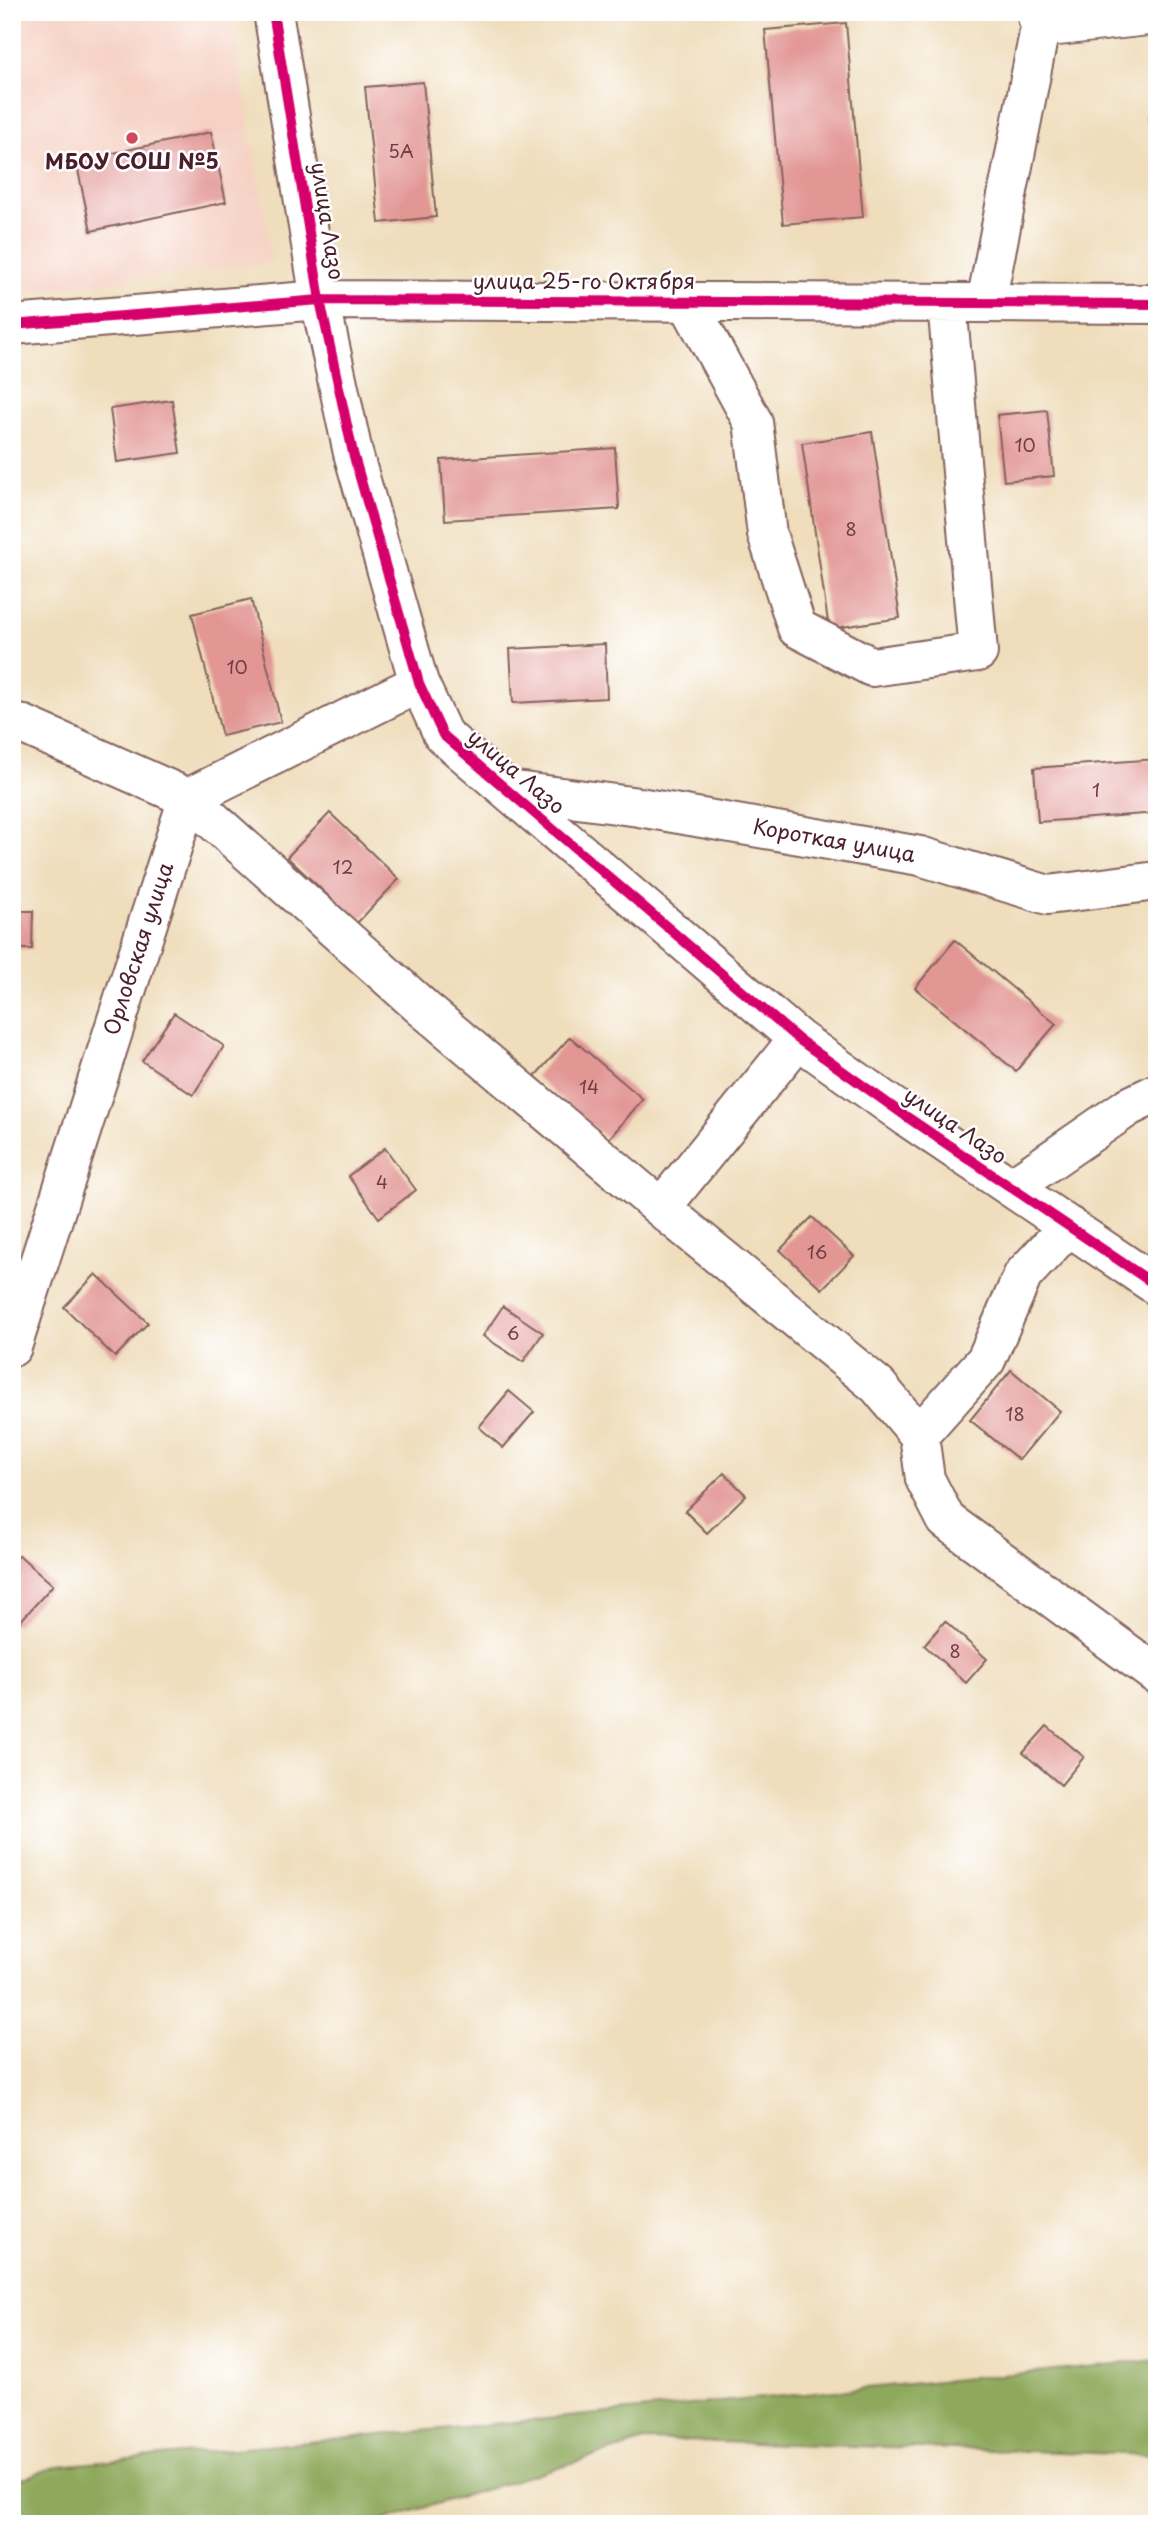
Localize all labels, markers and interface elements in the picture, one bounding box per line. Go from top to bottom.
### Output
marker: МБОУ СОШ №5 [124,130,140,146]
house number: 5А [388,137,414,164]
place label: МБОУ СОШ №5 [45,144,219,176]
street label: улица Лазо [304,160,354,282]
street label: улица 25-го Октября [473,264,695,296]
house number: 10 [1014,431,1036,458]
house number: 8 [845,515,857,542]
house number: 10 [226,653,248,680]
street label: улица Лазо [462,720,573,821]
house number: 1 [1092,776,1100,803]
street label: Короткая улица [750,809,919,869]
house number: 12 [333,853,353,880]
street label: Орловская улица [94,857,180,1039]
house number: 14 [579,1073,599,1100]
street label: улица Лазо [898,1078,1014,1171]
house number: 4 [376,1168,388,1195]
house number: 16 [807,1238,827,1265]
house number: 6 [507,1319,519,1346]
house number: 18 [1005,1400,1025,1427]
house number: 8 [949,1637,961,1664]

